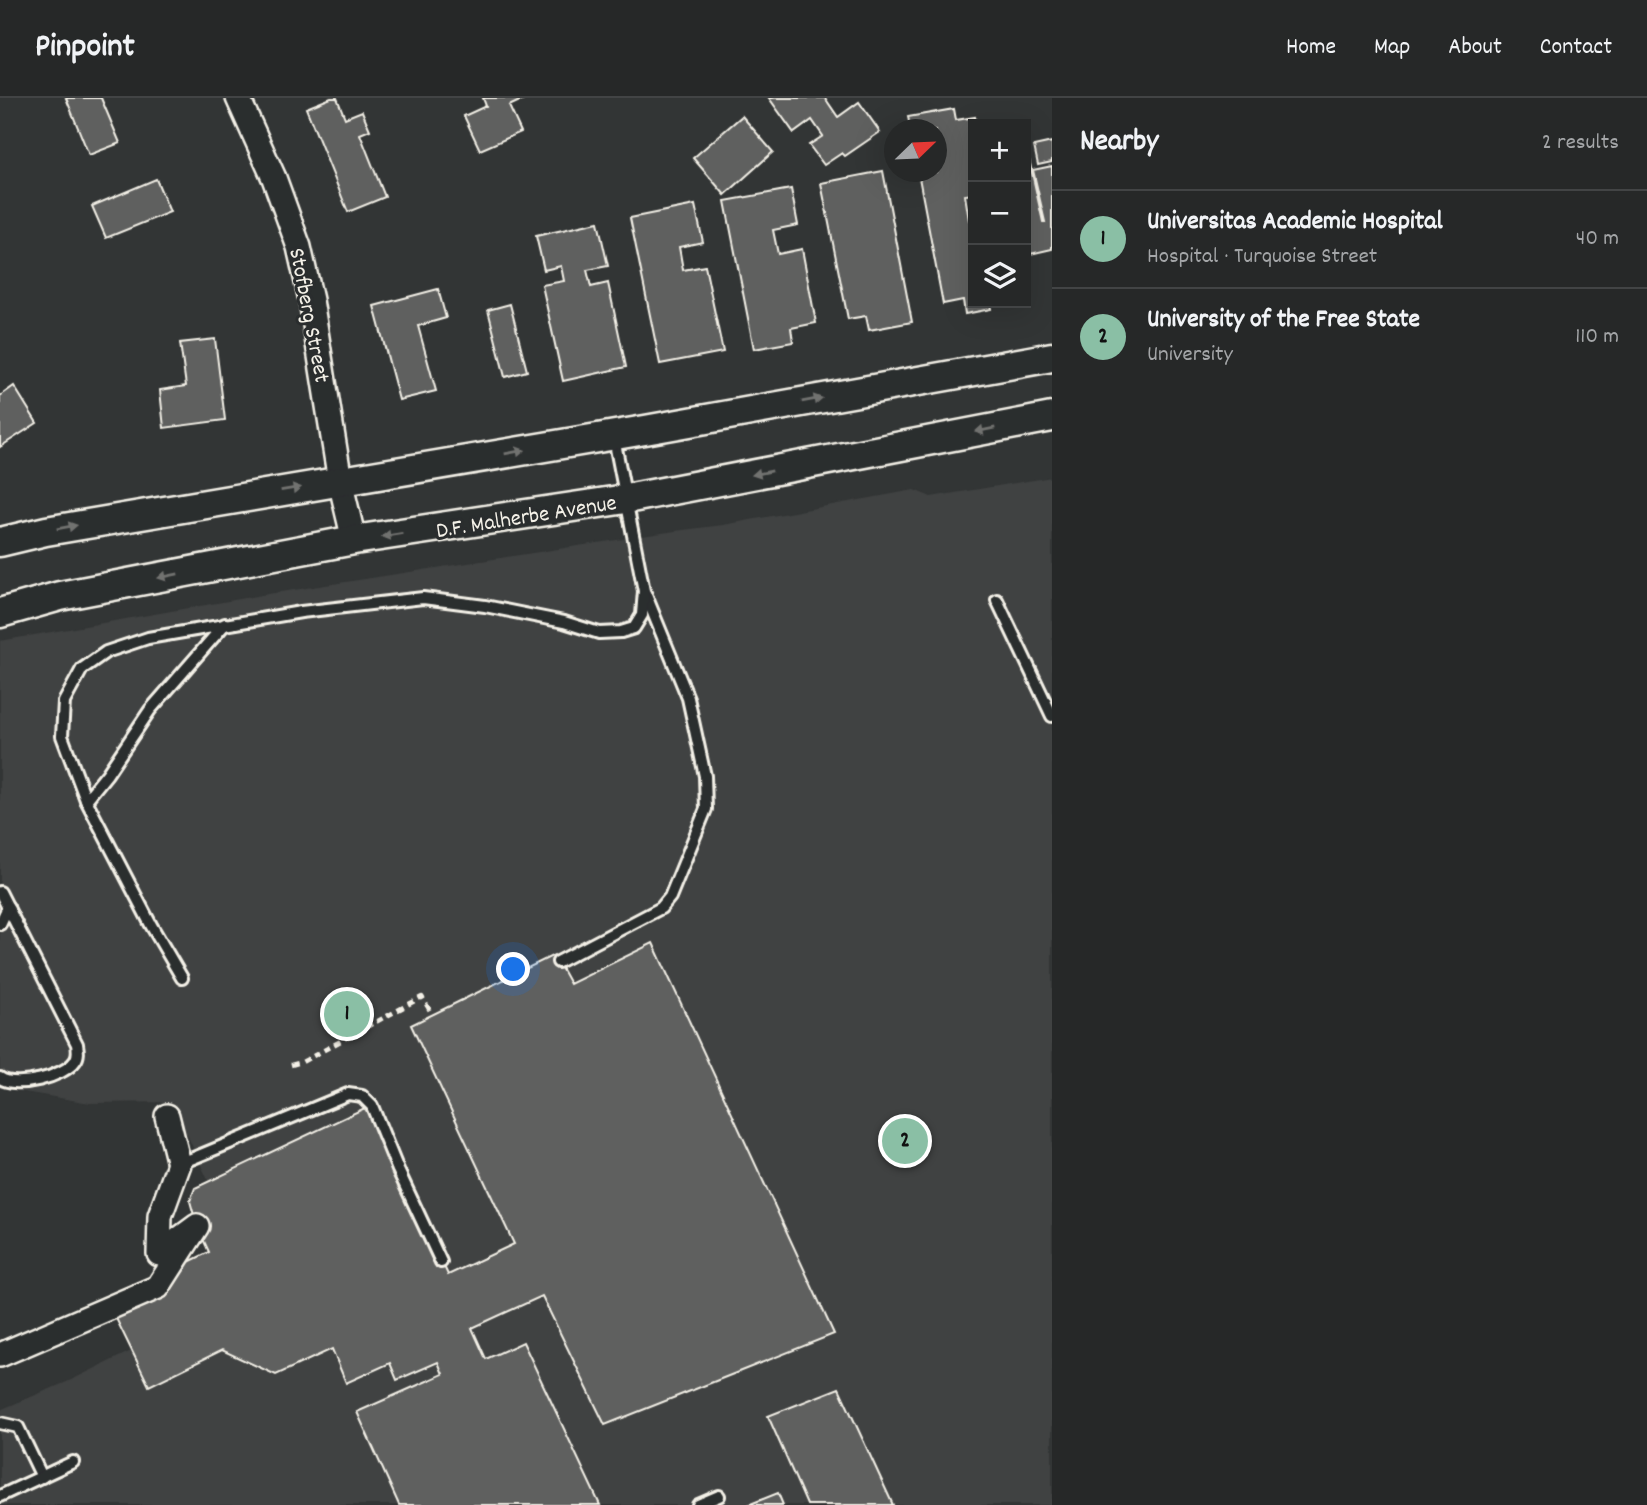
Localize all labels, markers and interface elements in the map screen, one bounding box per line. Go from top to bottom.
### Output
text: Pinpoint [35,25,135,72]
text: Home [1286,31,1336,65]
text: Map [1374,31,1410,65]
text: About [1448,31,1502,65]
text: Contact [1540,31,1612,65]
north arrow [884,119,947,182]
map controls [968,119,1031,308]
button: + [968,119,1031,182]
text: Nearby [1080,122,1158,165]
text: 2 results [1542,127,1619,160]
button: − [968,182,1031,245]
text: Universitas Academic Hospital [1147,204,1443,241]
text: 1 [1100,223,1106,256]
text: 40 m [1576,223,1619,256]
text: Hospital · Turquoise Street [1147,241,1377,274]
street label: Stofberg Street [278,245,337,386]
button: layers [968,245,1031,308]
text: University of the Free State [1147,302,1420,339]
text: 2 [1098,321,1108,354]
text: 110 m [1575,321,1619,354]
text: University [1147,339,1233,372]
one-way arrow [801,394,823,405]
one-way arrow [974,425,996,436]
one-way arrow [504,446,526,457]
one-way arrow [751,468,773,479]
one-way arrow [280,483,302,494]
street label: D.F. Malherbe Avenue [434,488,619,549]
one-way arrow [56,521,78,532]
one-way arrow [381,530,403,541]
one-way arrow [157,570,179,581]
your location [496,952,530,986]
pin: 1 [324,988,370,1040]
pin: 2 [882,1115,928,1167]

